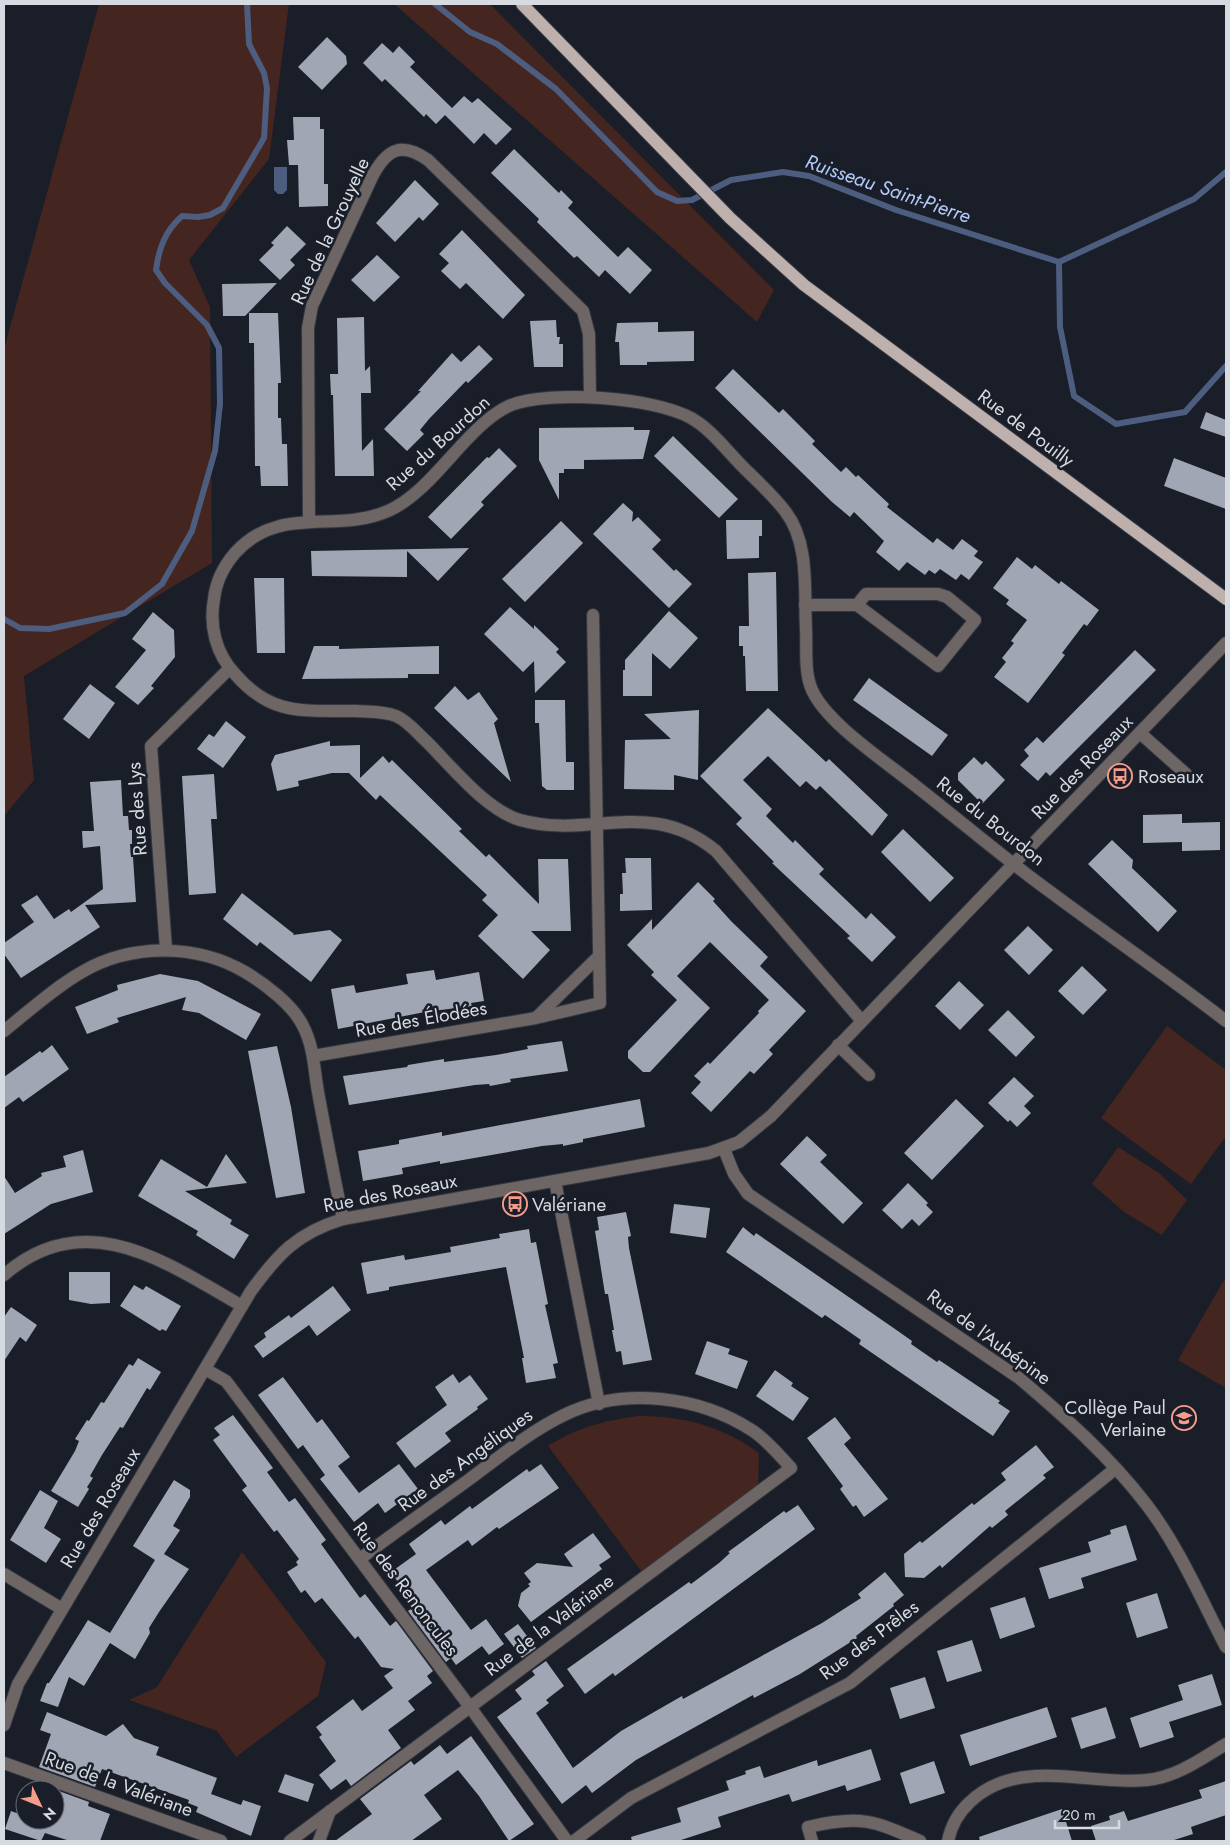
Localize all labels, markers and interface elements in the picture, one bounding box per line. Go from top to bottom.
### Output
water label: Ruisseau Saint-Pierre [801,147,975,231]
street label: Rue de la Grouyelle [284,153,376,309]
street label: Rue de Pouilly [972,383,1080,474]
street label: Rue du Bourdon [380,389,496,497]
street label: Rue des Roseaux [1025,709,1139,825]
street label: Rue des Lys [120,761,154,857]
bus stop icon: Roseaux [1107,763,1133,789]
place label: Roseaux [1138,763,1204,790]
street label: Rue du Bourdon [931,770,1051,872]
street label: Rue des Élodées [353,994,489,1044]
street label: Rue des Roseaux [321,1167,459,1219]
bus stop icon: Valériane [502,1191,528,1217]
place label: Valériane [532,1191,607,1218]
street label: Rue de l'Aubépine [921,1283,1057,1391]
place label: Collège Paul Verlaine [1064,1394,1166,1443]
street label: Rue des Angéliques [392,1402,538,1518]
school or university icon: Collège Paul Verlaine [1171,1405,1197,1431]
street label: Rue des Roseaux [54,1443,147,1573]
street label: Rue des Renoncules [347,1516,466,1662]
street label: Rue de la Valériane [479,1567,620,1683]
street label: Rue des Prêles [814,1594,924,1686]
street label: Rue de la Valériane [41,1745,197,1823]
north arrow [15,1780,65,1830]
scale bar [1055,1798,1119,1830]
text: N [38,1803,61,1825]
text: 20 m [1062,1804,1096,1826]

